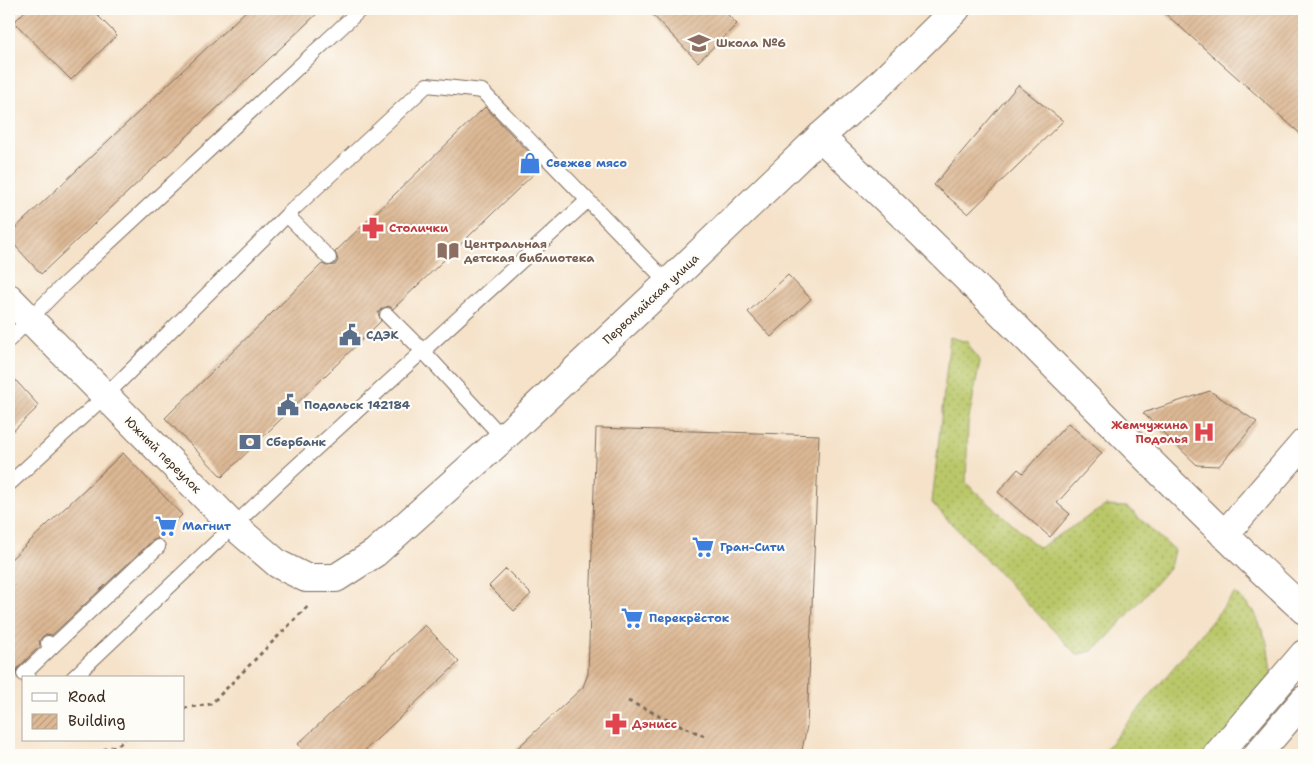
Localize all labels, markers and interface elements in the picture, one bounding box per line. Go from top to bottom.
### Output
school or university icon: Школа №6 [686,30,712,56]
place label: Школа №6 [716,35,786,51]
shop icon: Свежее мясо [517,150,543,176]
place label: Свежее мясо [546,155,627,171]
pharmacy icon: Столички [360,215,386,241]
place label: Столички [389,220,449,236]
place label: Центральная детская библиотека [464,236,595,266]
library icon: Центральная детская библиотека [435,238,461,264]
street label: Первомайская улица [599,250,703,348]
public building icon: СДЭК [337,322,363,348]
place label: СДЭК [366,327,400,343]
public building icon: Подольск 142184 [275,392,301,418]
place label: Подольск 142184 [304,397,411,413]
street label: Южный переулок [121,413,205,497]
place label: Жемчужина Подолья [1111,417,1189,447]
hospital icon: Жемчужина Подолья [1191,419,1217,445]
bank icon: Сбербанк [237,429,263,455]
place label: Сбербанк [266,434,327,450]
supermarket icon: Магнит [153,513,179,539]
place label: Магнит [182,518,232,534]
supermarket icon: Гран-Сити [690,534,716,560]
place label: Гран-Сити [720,539,785,555]
supermarket icon: Перекрёсток [619,605,645,631]
place label: Перекрёсток [649,610,730,626]
legend [22,676,185,742]
text: Road [68,687,106,707]
text: Building [68,711,125,731]
pharmacy icon: Дэнисс [603,711,629,737]
place label: Дэнисс [632,716,677,732]

